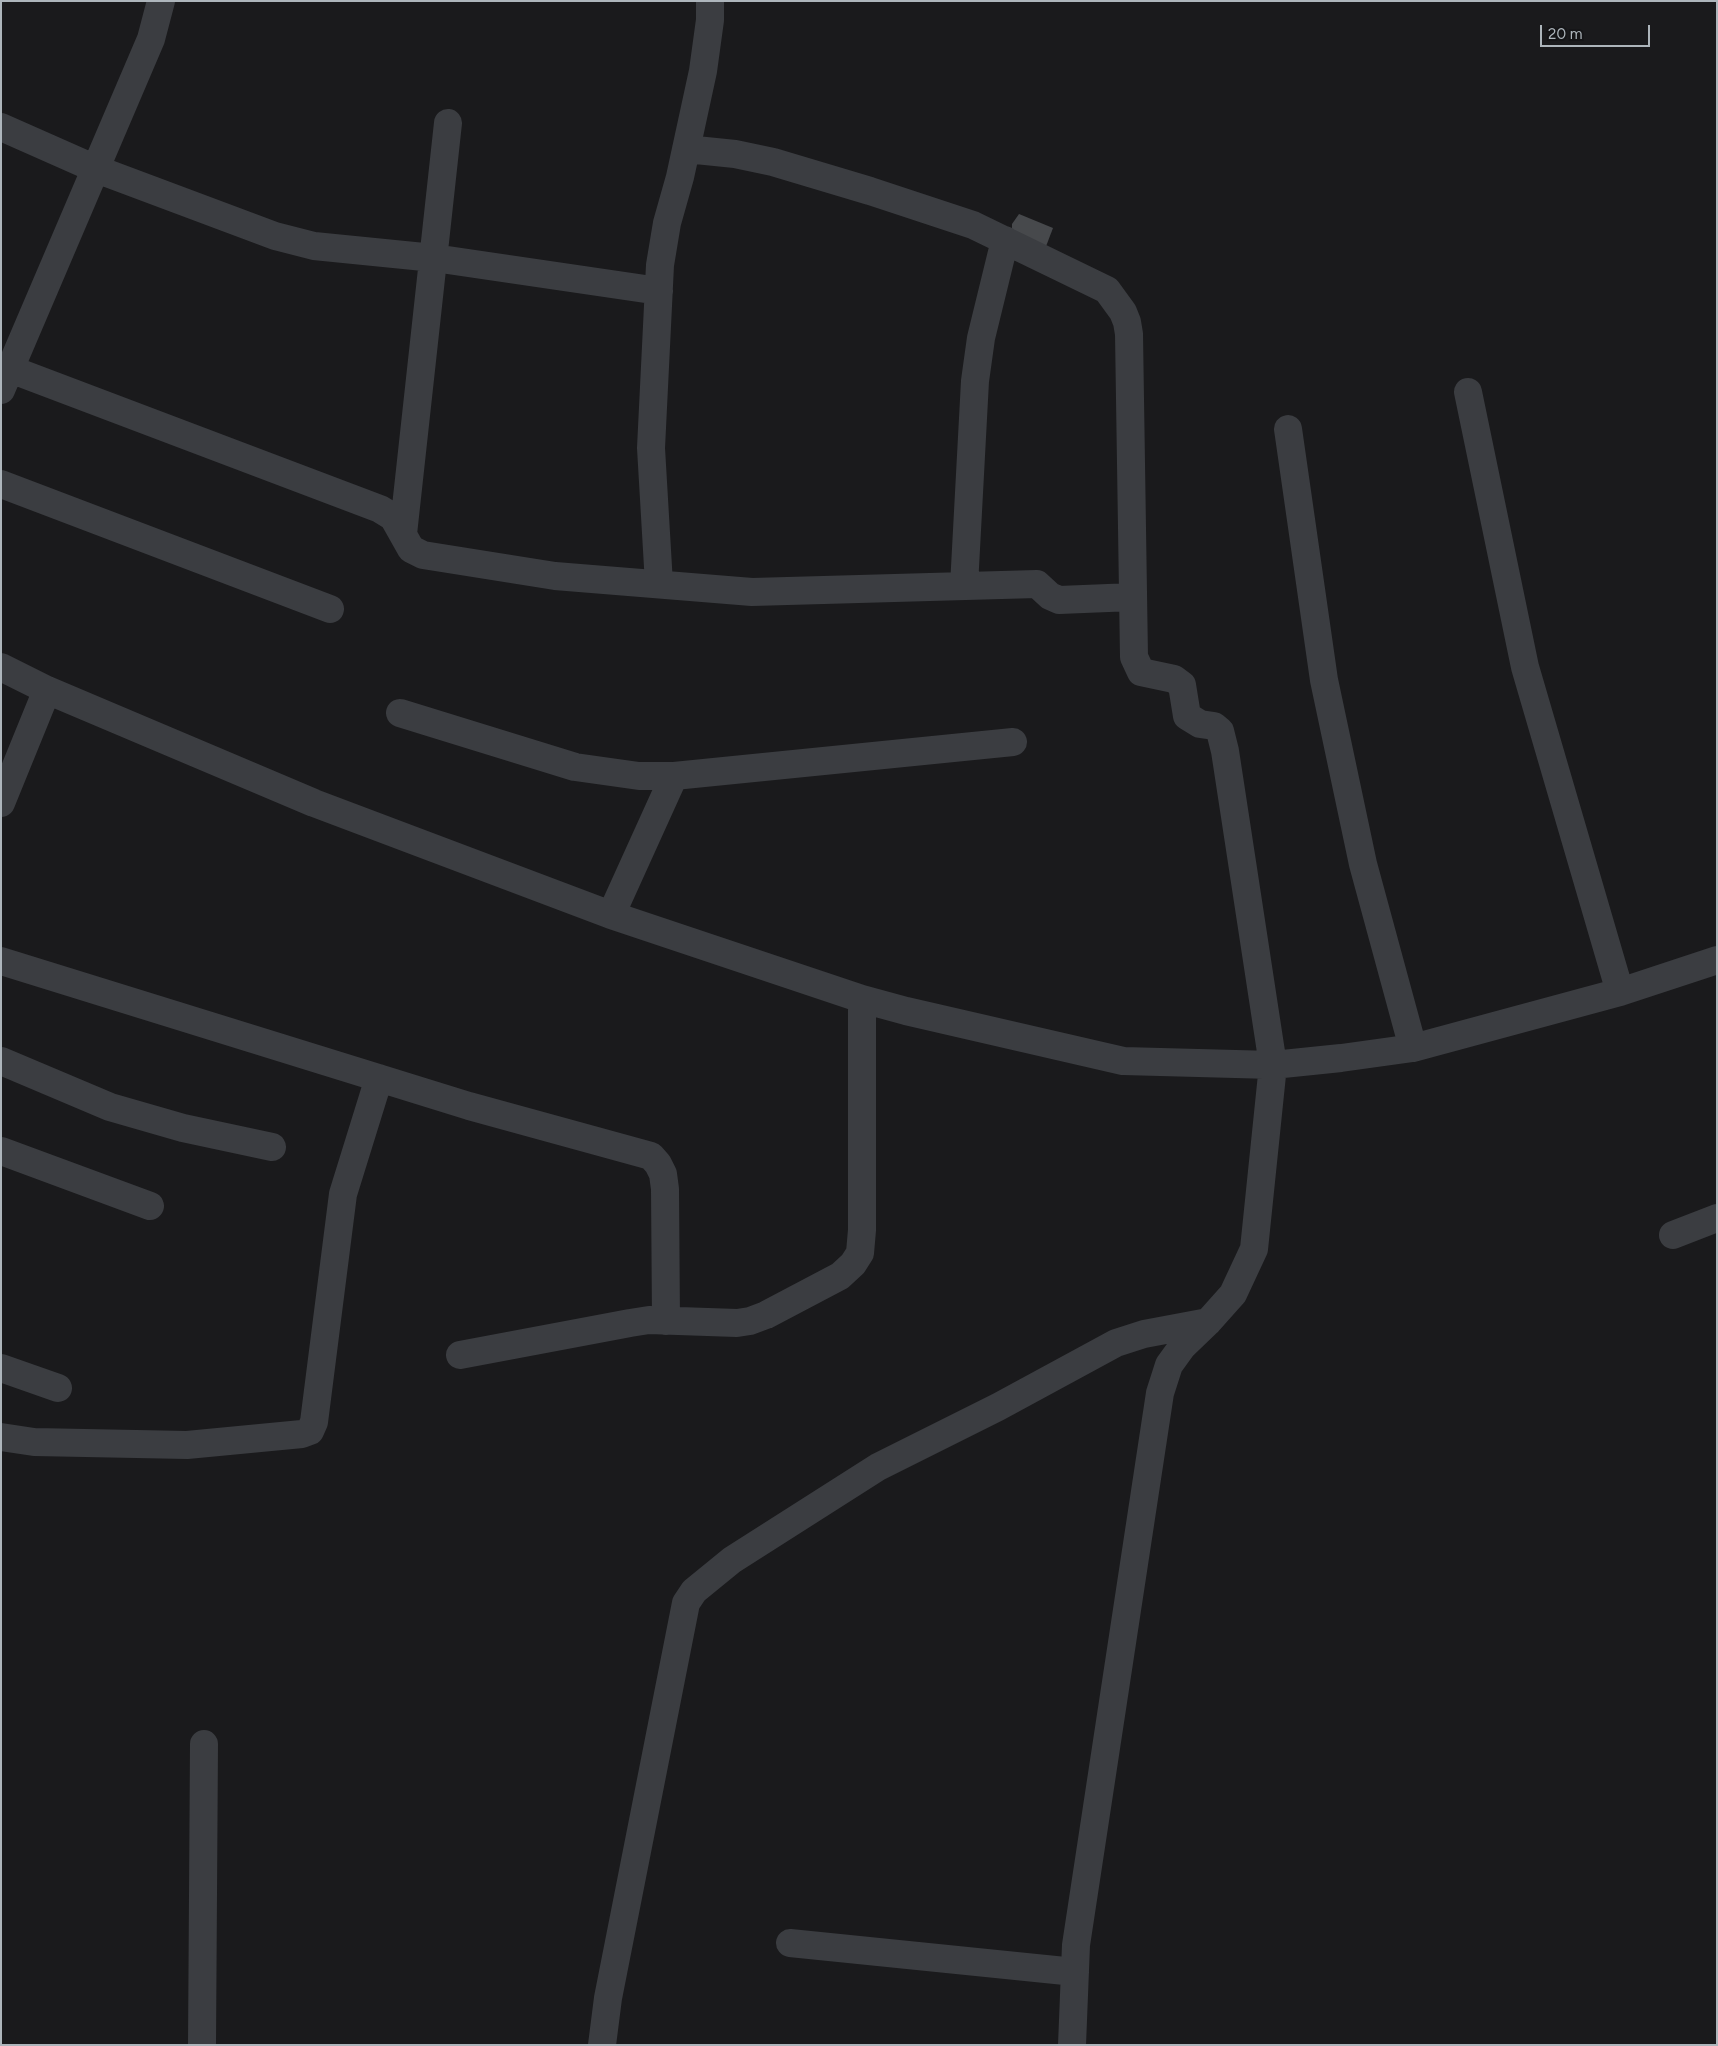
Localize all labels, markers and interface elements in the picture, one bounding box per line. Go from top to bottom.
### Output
scale bar [1543,15,1653,47]
text: 20 m [1548,25,1582,43]

